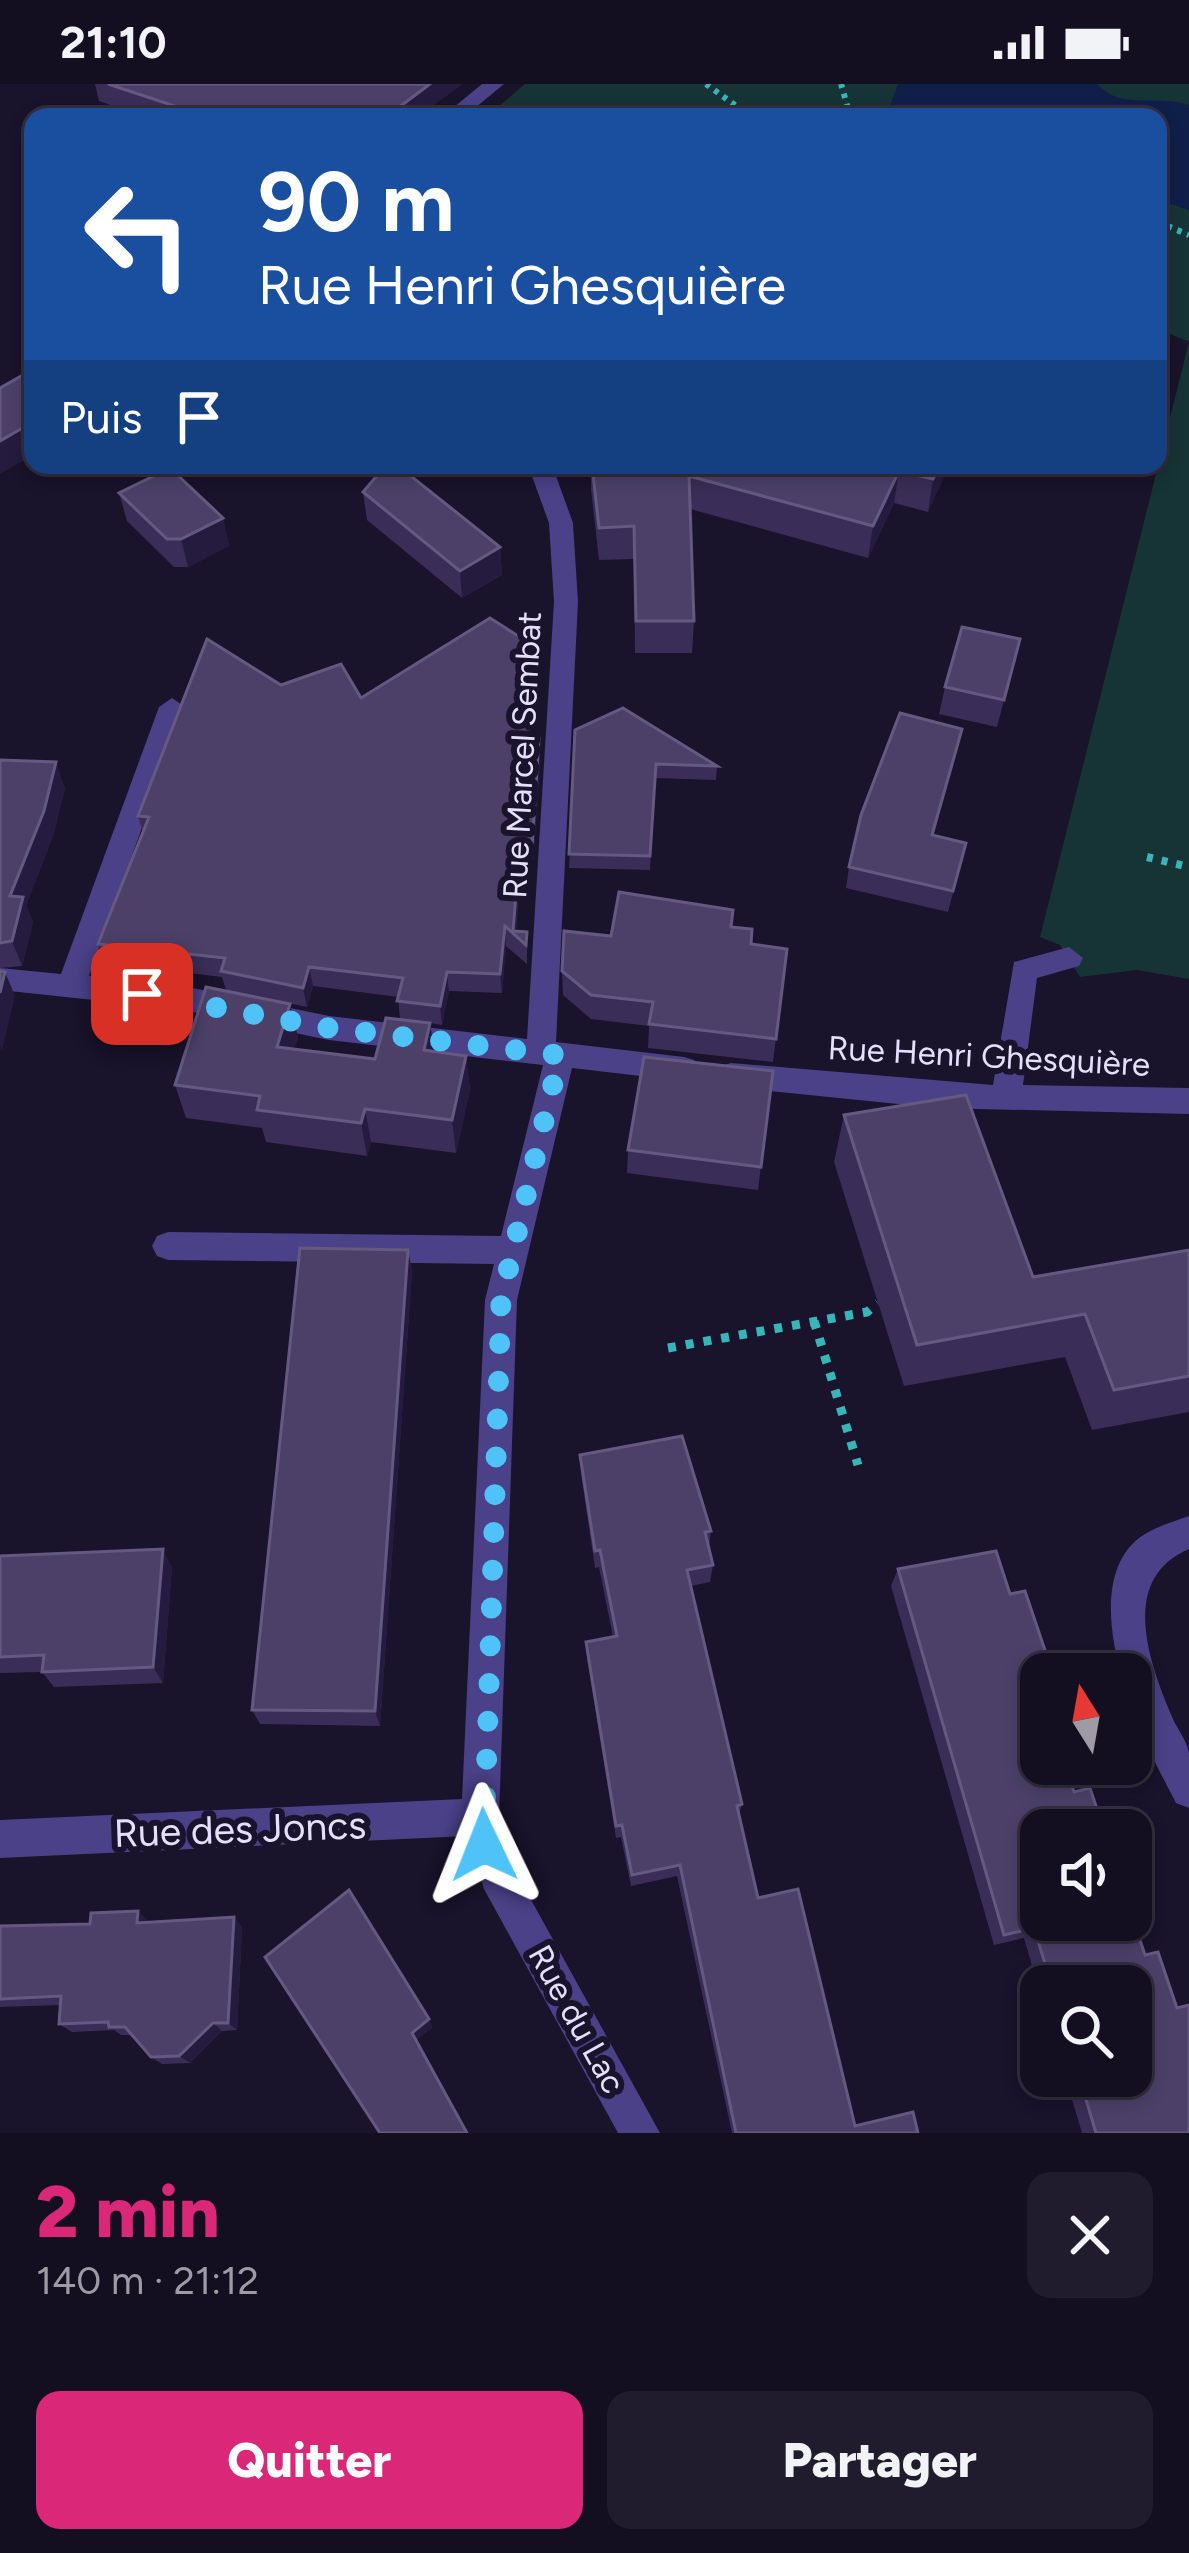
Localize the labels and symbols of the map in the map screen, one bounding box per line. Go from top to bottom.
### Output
street label: Rue Marcel Sembat [495,610,549,900]
pin [91,943,193,1045]
street label: Rue Henri Ghesquière [827,1028,1151,1084]
north arrow [1020,1653,1152,1785]
position arrow [421,1782,547,1908]
street label: Rue des Joncs [113,1801,367,1857]
street label: Rue du Lac [520,1938,634,2100]

